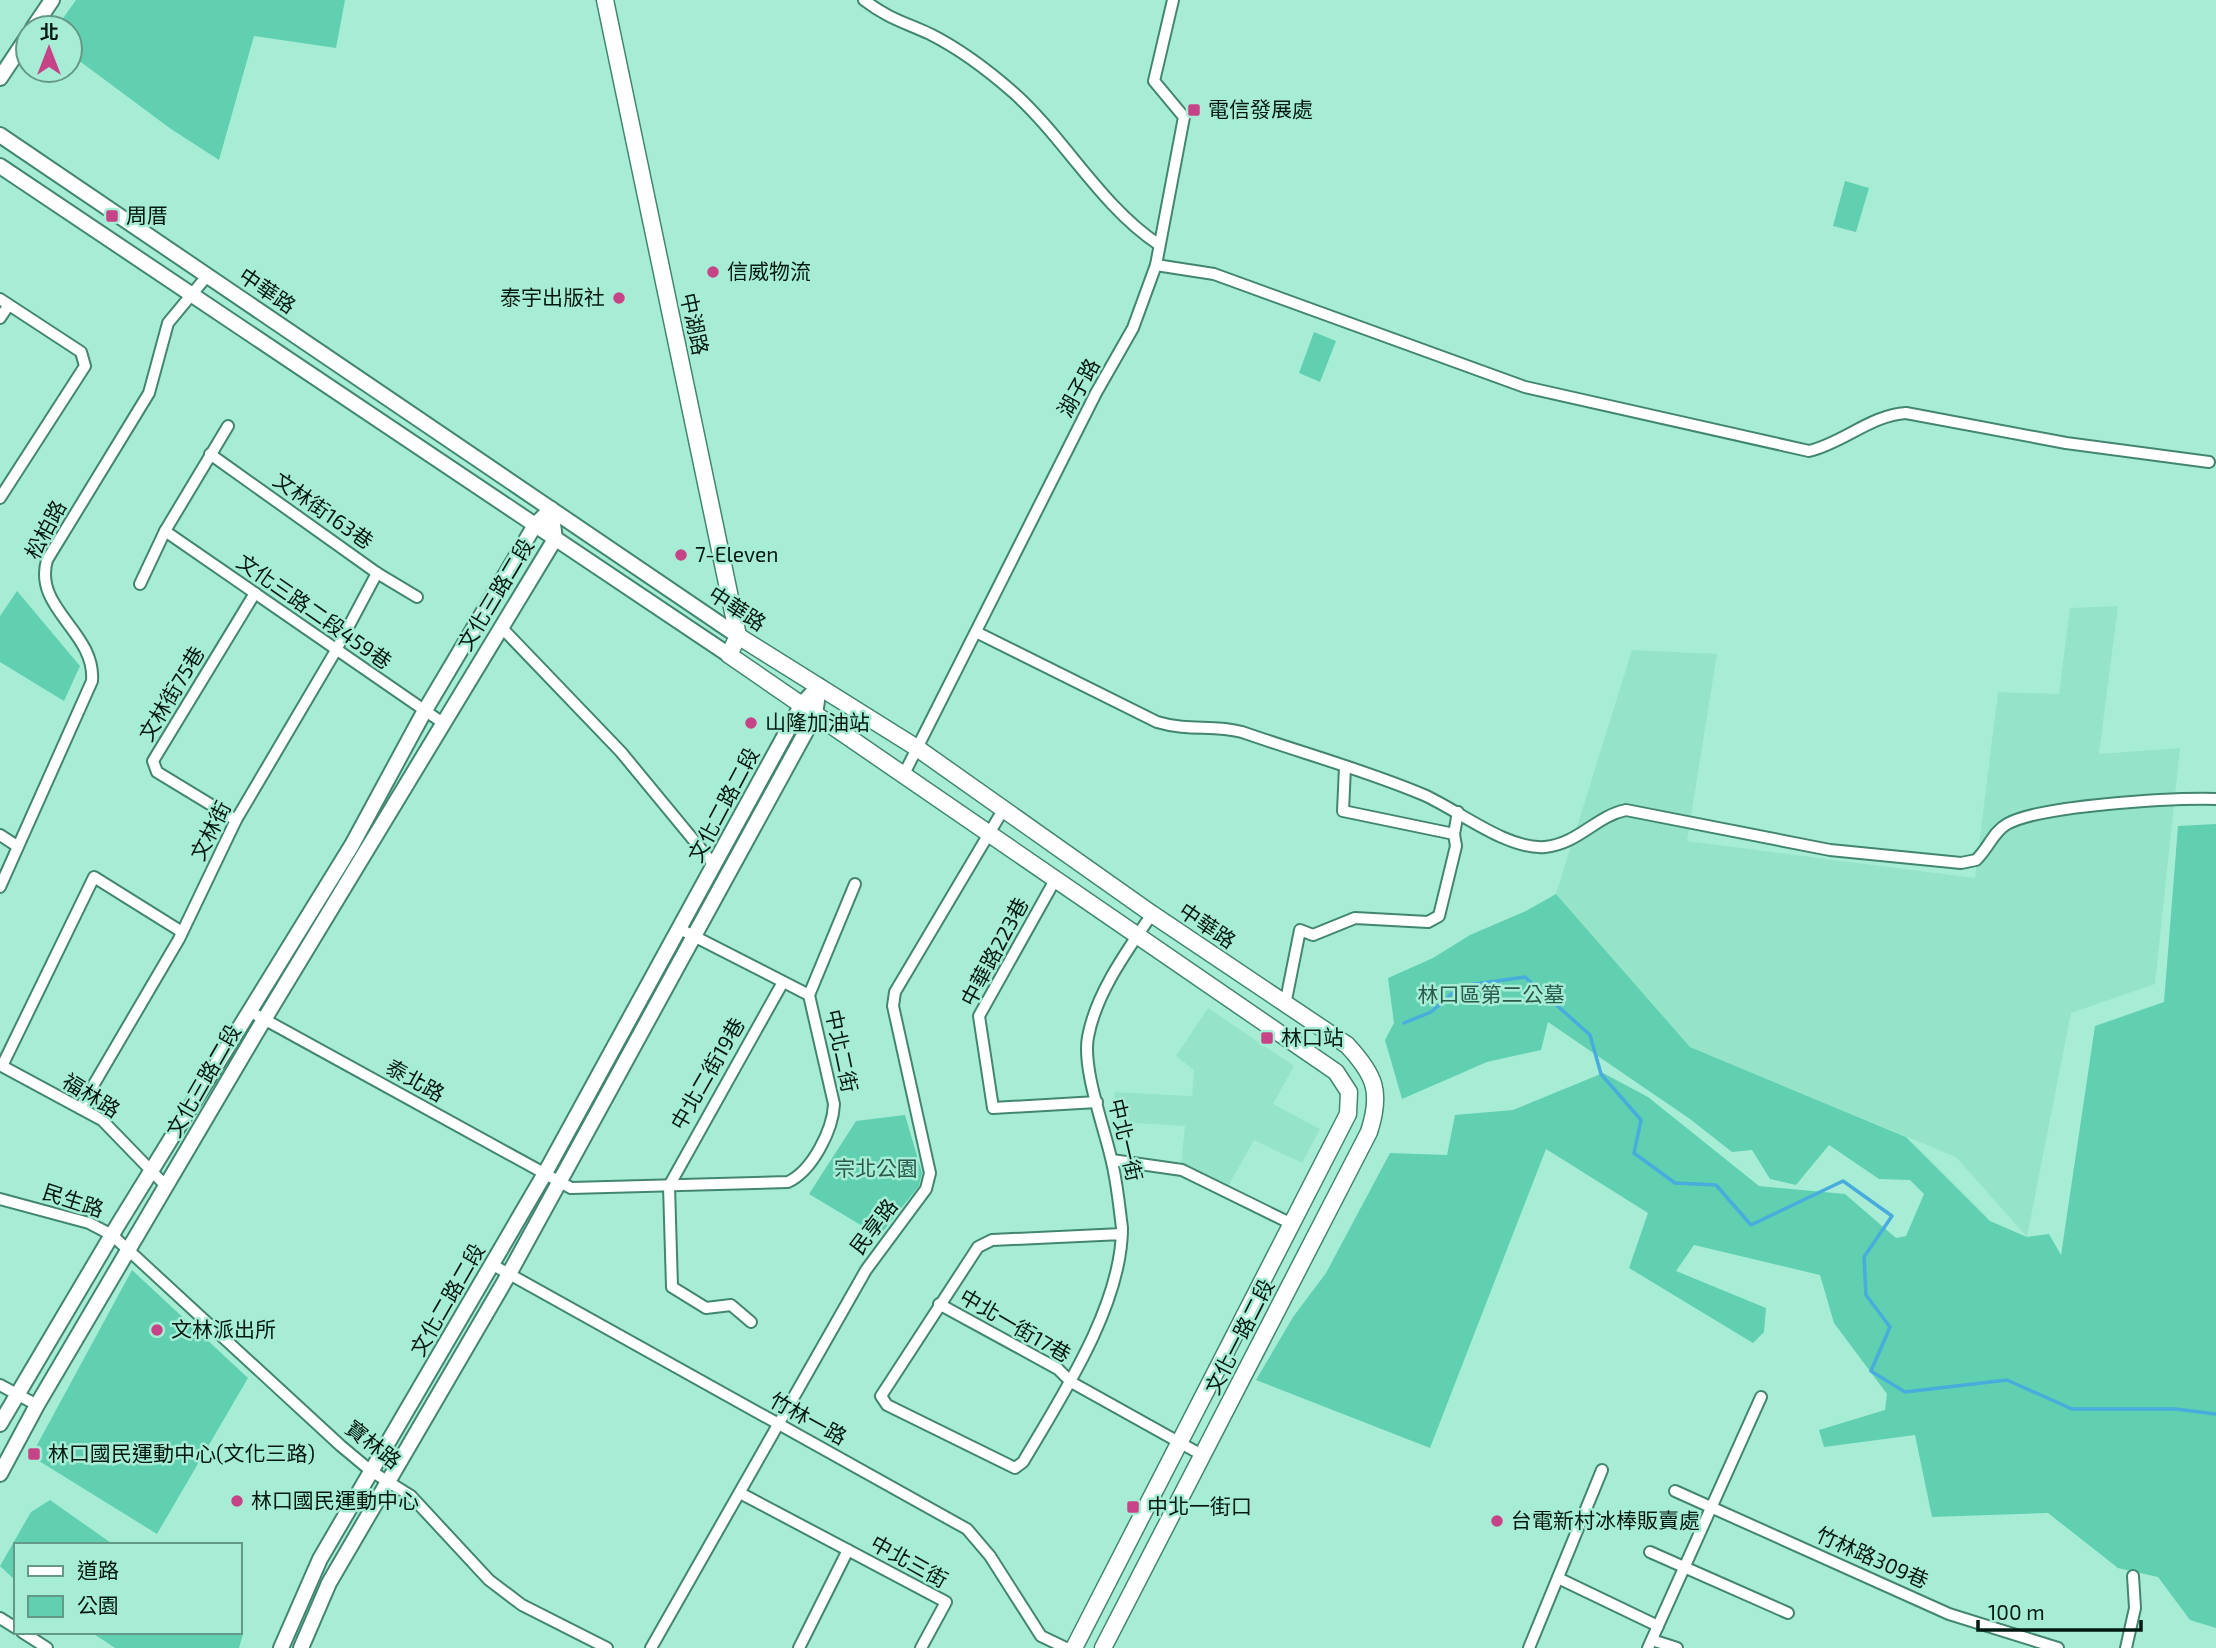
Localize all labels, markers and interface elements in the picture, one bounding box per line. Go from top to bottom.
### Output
north arrow [14,14,84,84]
text: 北 [39,20,59,43]
place label: 電信發展處 [1208,96,1313,121]
marker: 電信發展處 [1186,102,1202,118]
place label: 周厝 [126,202,168,227]
marker: 周厝 [104,208,120,224]
place label: 信威物流 [727,258,811,283]
street label: 中華路 [235,262,301,318]
marker: 信威物流 [705,264,721,280]
place label: 泰宇出版社 [500,284,605,309]
marker: 泰宇出版社 [611,290,627,306]
street label: 中湖路 [677,290,714,357]
street label: 湖子路 [1051,354,1104,421]
street label: 文林街163巷 [269,466,379,553]
street label: 松柏路 [19,496,71,563]
street label: 文化三路二段 [452,534,538,655]
place label: 7-Eleven [695,541,778,566]
marker: 7-Eleven [673,547,689,563]
street label: 文化三路二段459巷 [233,548,397,674]
street label: 中華路 [705,580,771,635]
street label: 文林街75巷 [133,641,209,745]
place label: 山隆加油站 [765,709,870,734]
marker: 山隆加油站 [743,715,759,731]
street label: 文化二路二段 [682,743,763,866]
street label: 文林街 [184,797,235,864]
street label: 中華路223巷 [955,893,1033,1010]
street label: 中華路 [1175,897,1241,953]
park label: 林口區第二公墓 [1418,981,1565,1006]
street label: 中北二街 [822,1007,863,1094]
street label: 中北二街19巷 [665,1013,749,1134]
street label: 文化三路二段 [160,1019,245,1141]
place label: 林口站 [1281,1024,1344,1049]
marker: 林口站 [1259,1030,1275,1046]
street label: 泰北路 [382,1053,449,1106]
street label: 福林路 [58,1067,125,1122]
street label: 中北一街 [1105,1096,1148,1183]
park label: 宗北公園 [834,1155,918,1180]
street label: 民生路 [40,1178,107,1221]
street label: 民享路 [844,1193,902,1259]
street label: 文化二路二段 [404,1238,489,1360]
street label: 文化一路二段 [1199,1275,1278,1398]
street label: 中北一街17巷 [956,1283,1076,1367]
place label: 文林派出所 [171,1316,276,1341]
marker: 文林派出所 [149,1322,165,1338]
street label: 竹林一路 [766,1386,852,1449]
street label: 寶林路 [341,1415,406,1473]
place label: 林口國民運動中心(文化三路) [48,1440,315,1465]
marker: 林口國民運動中心(文化三路) [26,1446,42,1462]
place label: 林口國民運動中心 [251,1487,419,1512]
marker: 林口國民運動中心 [229,1493,245,1509]
place label: 中北一街口 [1147,1493,1252,1518]
marker: 中北一街口 [1125,1499,1141,1515]
place label: 台電新村冰棒販賣處 [1511,1507,1700,1532]
marker: 台電新村冰棒販賣處 [1489,1513,1505,1529]
street label: 竹林路309巷 [1813,1521,1933,1593]
street label: 中北三街 [867,1529,953,1592]
legend [14,1543,242,1634]
text: 道路 [77,1557,119,1582]
scale bar [1978,1588,2141,1632]
text: 公園 [77,1592,119,1617]
text: 100 m [1988,1599,2045,1624]

